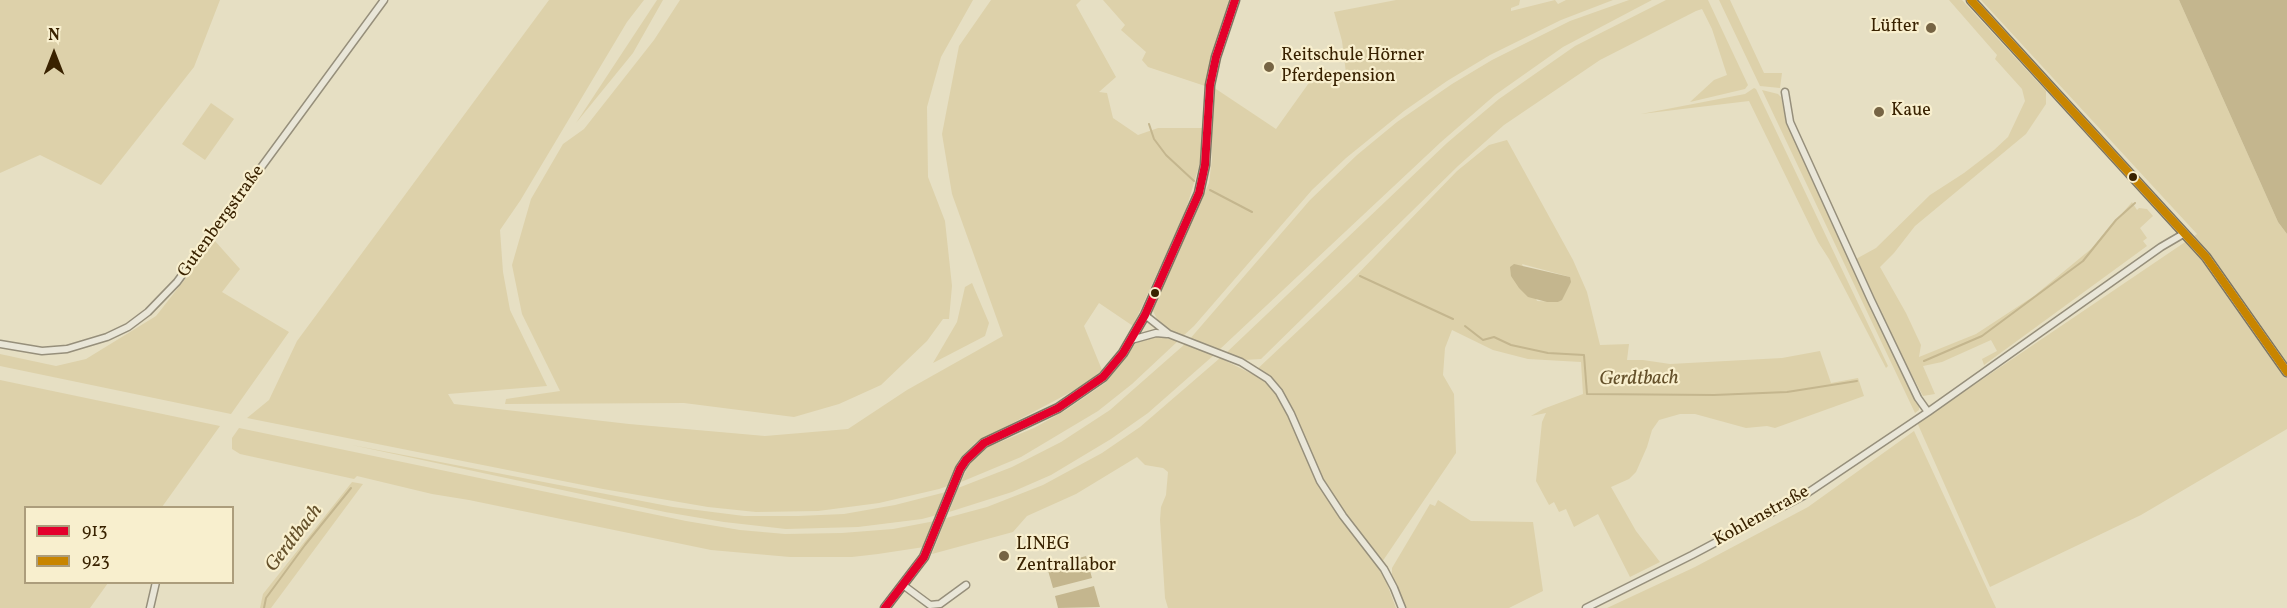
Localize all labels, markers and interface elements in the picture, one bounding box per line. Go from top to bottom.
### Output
place label: Lüfter [1870,17,1919,39]
marker: Lüfter [1924,21,1938,35]
north arrow [24,24,84,84]
text: N [48,25,60,47]
place label: Reitschule Hörner Pferdepension [1281,46,1424,88]
marker: Reitschule Hörner Pferdepension [1262,60,1276,74]
place label: Kaue [1891,101,1931,123]
marker: Kaue [1872,105,1886,119]
street label: Gutenbergstraße [174,162,270,282]
unlabelled marker [2127,171,2139,183]
unlabelled marker [1149,287,1161,299]
water label: Gerdtbach [1599,367,1679,393]
street label: Kohlenstraße [1710,482,1814,552]
water label: Gerdtbach [261,500,329,578]
legend [24,506,234,584]
text: 913 [82,519,108,544]
place label: LINEG Zentrallabor [1016,535,1116,578]
text: 923 [82,549,110,574]
marker: LINEG Zentrallabor [997,549,1011,563]

